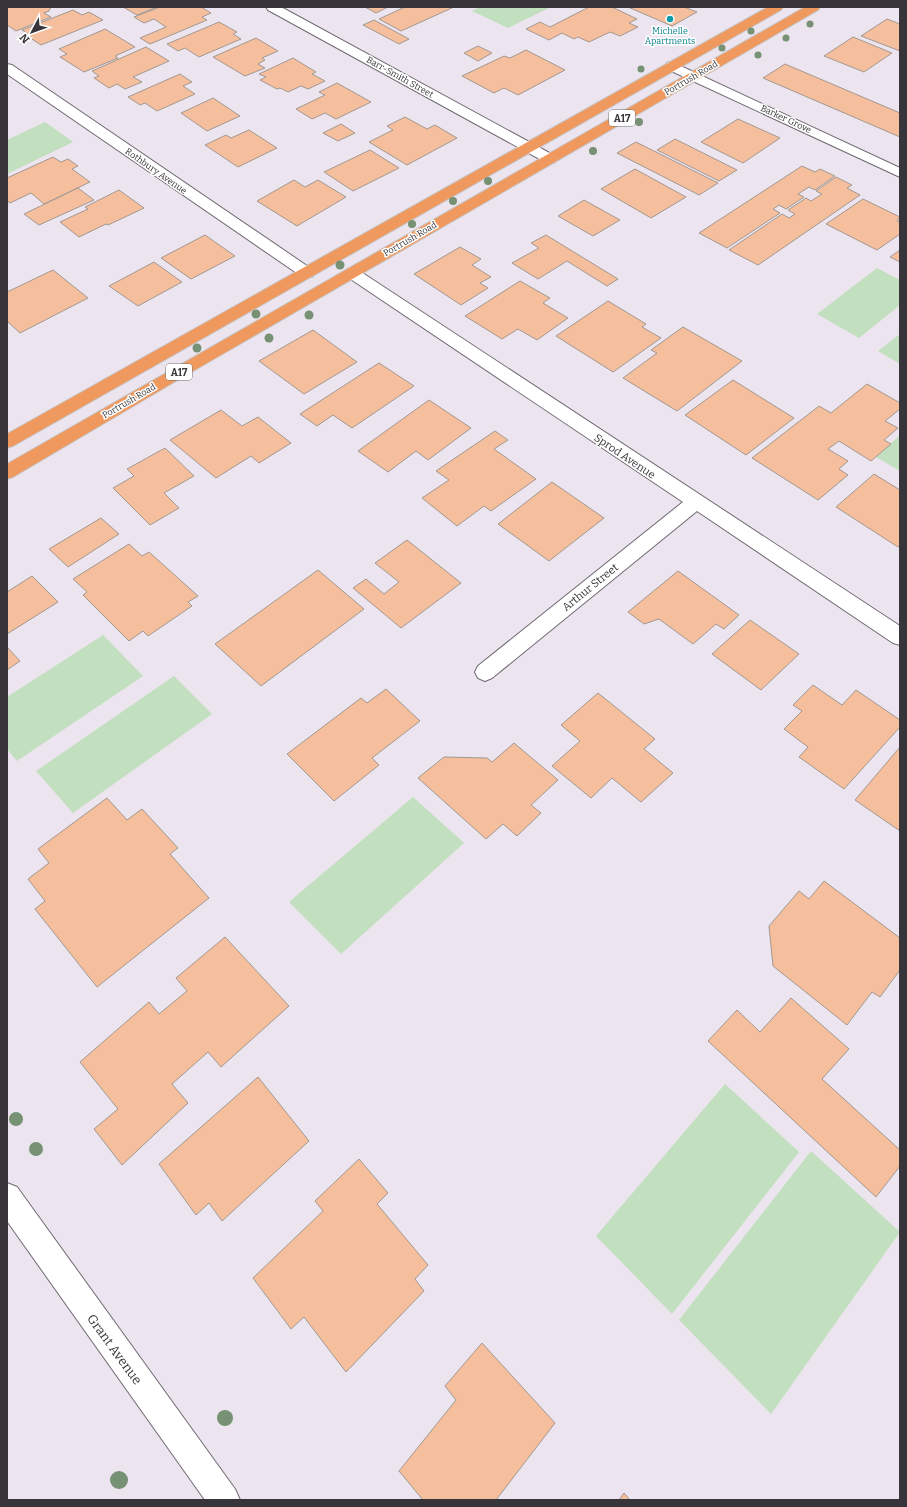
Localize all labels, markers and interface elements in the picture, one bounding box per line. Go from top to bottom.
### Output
north arrow [12,12,52,52]
marker: Michelle Apartments [665,14,675,24]
place label: Michelle Apartments [645,26,695,46]
text: N [17,30,33,46]
street label: Barr-Smith Street [365,54,436,100]
street label: Portrush Road [663,58,720,97]
street label: Barker Grove [759,103,813,135]
road number: A17 [609,110,635,126]
street label: Rothbury Avenue [123,146,189,196]
street label: Portrush Road [382,219,439,258]
road number: A17 [166,364,192,380]
street label: Portrush Road [101,381,158,420]
street label: Sprod Avenue [592,431,658,482]
street label: Arthur Street [560,561,621,614]
street label: Grant Avenue [84,1311,145,1387]

